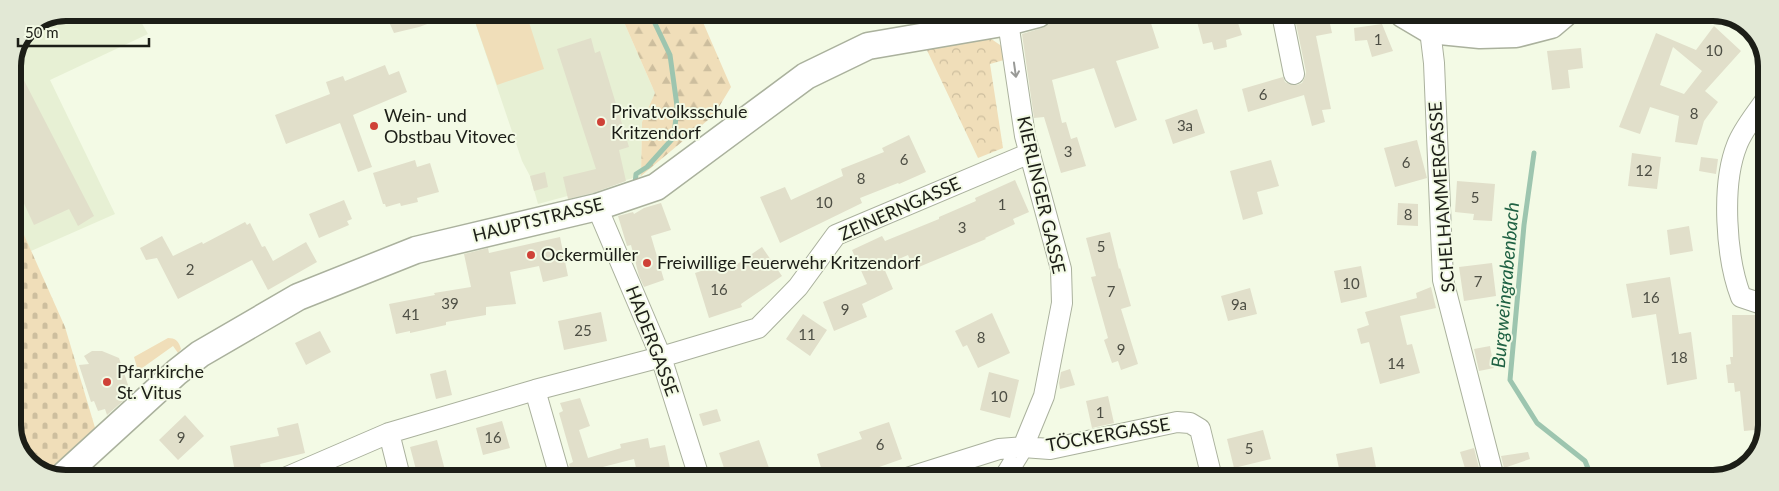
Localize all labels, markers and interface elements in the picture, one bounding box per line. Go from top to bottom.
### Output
scale bar [18,15,149,47]
text: 50 m [25,23,59,41]
house number: 1 [1374,30,1382,48]
house number: 10 [1705,41,1723,59]
one-way arrow [1010,62,1020,78]
house number: 6 [1259,85,1268,103]
place label: Privatvolksschule Kritzendorf [611,100,748,143]
street label: SCHELHAMMERGASSE [1423,101,1459,293]
place label: Wein- und Obstbau Vitovec [384,104,516,147]
house number: 8 [1690,104,1698,122]
street label: KIERLINGER GASSE [1013,114,1071,276]
marker: Privatvolksschule Kritzendorf [595,116,607,128]
house number: 3a [1177,116,1193,134]
marker: Wein- und Obstbau Vitovec [368,120,380,132]
house number: 3 [1064,142,1072,160]
house number: 6 [900,150,909,168]
house number: 6 [1402,153,1411,171]
house number: 12 [1635,161,1653,179]
house number: 8 [857,169,865,187]
street label: ZEINERNGASSE [835,171,964,245]
house number: 5 [1471,188,1479,206]
street label: HAUPTSTRASSE [470,192,605,246]
house number: 10 [815,193,833,211]
house number: 1 [998,195,1006,213]
water label: Burgweingrabenbach [1486,201,1523,369]
house number: 8 [1404,205,1412,223]
house number: 3 [958,218,966,236]
house number: 5 [1097,237,1105,255]
place label: Ockermüller [541,243,638,265]
marker: Ockermüller [525,249,537,261]
place label: Freiwillige Feuerwehr Kritzendorf [657,251,921,273]
marker: Freiwillige Feuerwehr Kritzendorf [641,257,653,269]
house number: 2 [186,260,194,278]
house number: 7 [1474,272,1483,290]
house number: 10 [1342,274,1360,292]
house number: 16 [710,280,728,298]
street label: HADERGASSE [622,282,684,399]
house number: 7 [1107,282,1116,300]
house number: 16 [1642,288,1660,306]
house number: 39 [441,294,459,312]
house number: 9a [1231,295,1247,313]
house number: 9 [841,300,849,318]
house number: 41 [402,305,420,323]
house number: 25 [574,321,592,339]
house number: 11 [798,325,816,343]
house number: 8 [977,328,985,346]
house number: 9 [1117,340,1125,358]
house number: 18 [1670,348,1688,366]
house number: 14 [1387,354,1405,372]
place label: Pfarrkirche St. Vitus [117,360,204,403]
marker: Pfarrkirche St. Vitus [101,376,113,388]
house number: 10 [990,387,1008,405]
house number: 1 [1096,403,1104,421]
street label: TÖCKERGASSE [1044,412,1171,456]
house number: 9 [177,428,185,446]
house number: 16 [484,428,502,446]
house number: 6 [876,435,885,453]
house number: 5 [1245,439,1253,457]

